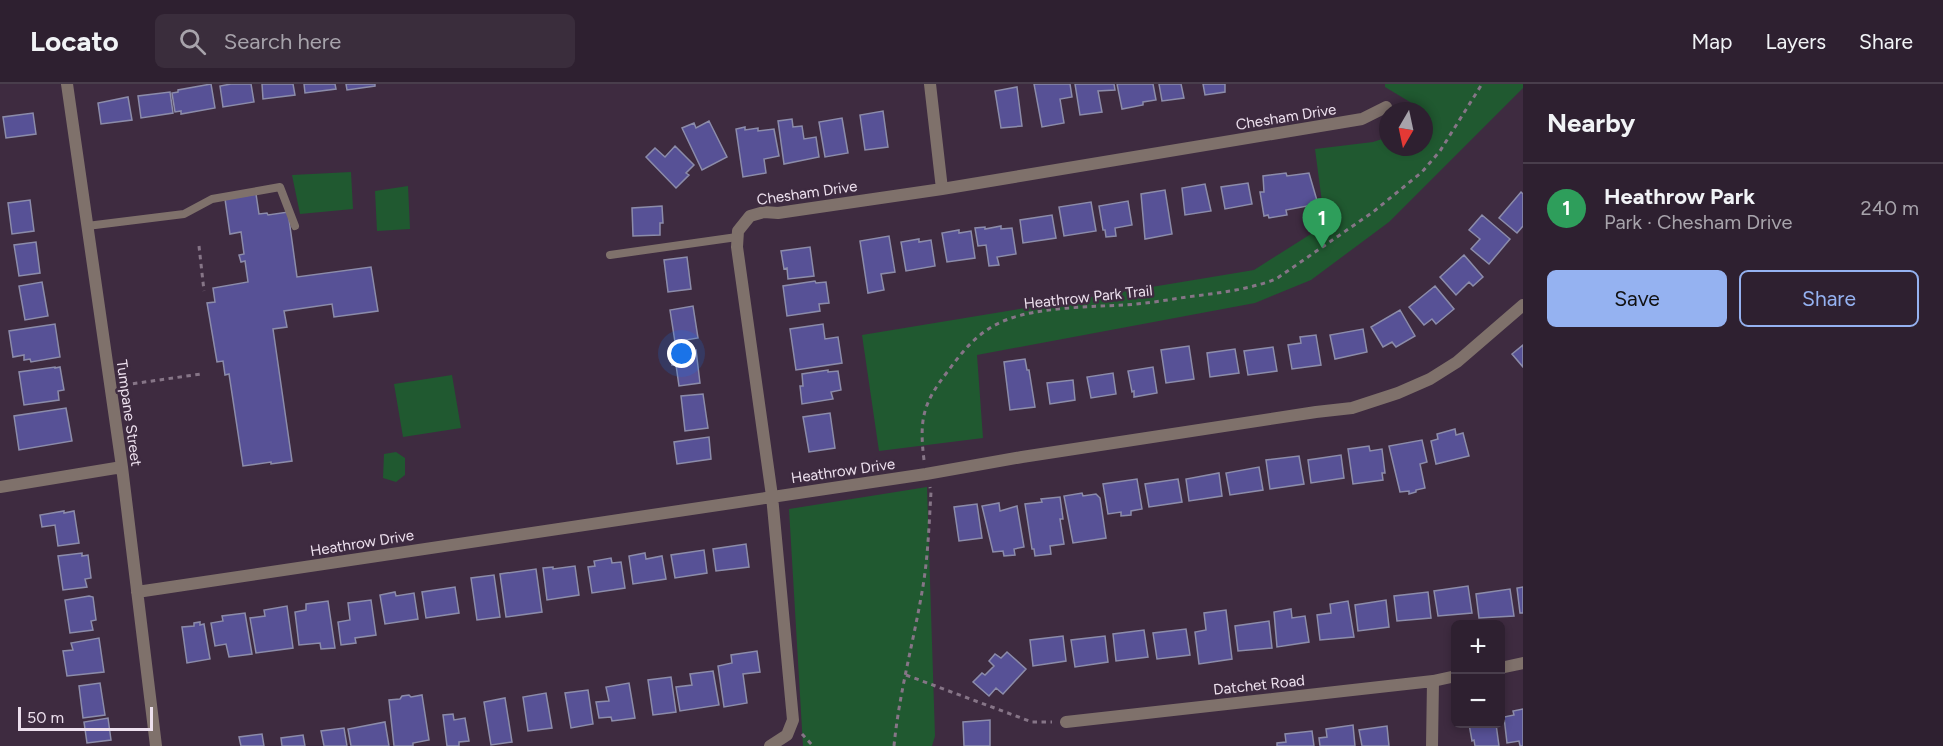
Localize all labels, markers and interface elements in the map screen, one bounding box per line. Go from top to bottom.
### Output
search box [155,14,575,68]
text: Locato [30,24,119,58]
icon: search [176,25,209,58]
text: Search here [224,28,341,55]
text: Map [1692,29,1732,54]
text: Layers [1765,29,1826,54]
text: Share [1859,29,1913,54]
street label: Chesham Drive [1234,100,1338,134]
north arrow [1379,102,1433,156]
text: Nearby [1547,107,1635,139]
street label: Chesham Drive [755,177,859,209]
text: Heathrow Park [1604,183,1755,210]
text: 1 [1562,196,1571,220]
text: 240 m [1861,196,1919,220]
pin: 1 [1302,198,1342,248]
text: Park · Chesham Drive [1604,210,1792,234]
button: Save [1547,270,1727,327]
button: Share [1739,270,1919,327]
street label: Heathrow Park Trail [1023,281,1153,313]
your location [667,339,696,368]
street label: Tumpane Street [113,359,145,468]
street label: Heathrow Drive [790,455,896,487]
street label: Heathrow Drive [309,526,415,560]
map controls [1451,620,1505,728]
button: + [1451,620,1505,674]
street label: Datchet Road [1212,671,1306,699]
button: − [1451,674,1505,728]
scale bar [18,704,153,732]
text: 50 m [27,708,64,727]

